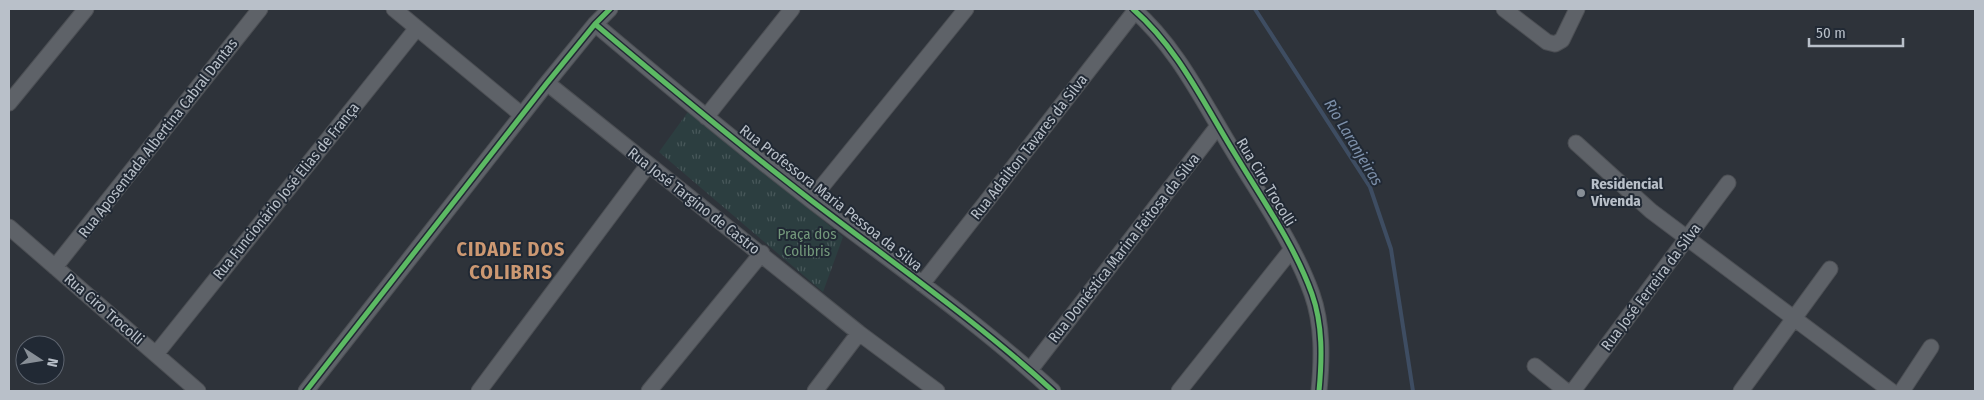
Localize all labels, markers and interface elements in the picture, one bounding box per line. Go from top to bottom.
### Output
scale bar [1809,15,1903,47]
text: 50 m [1816,24,1846,42]
street label: Rua Aposentada Albertina Cabral Dantas [75,35,241,241]
street label: Rua Adailton Tavares da Silva [967,71,1091,223]
water label: Rio Laranjeiras [1320,96,1387,189]
street label: Rua Funcionário José Elias de França [209,99,363,283]
street label: Rua Professora Maria Pessoa da Silva [736,121,926,275]
street label: Rua Ciro Trocolli [1233,135,1299,229]
street label: Rua José Targino de Castro [624,144,764,258]
street label: Rua Doméstica Marina Feitosa da Silva [1044,150,1204,346]
place label: Residencial Vivenda [1590,175,1664,210]
marker: Residencial Vivenda [1575,187,1587,199]
street label: Rua José Ferreira da Silva [1597,220,1705,354]
park label: Praça dos Colibris [777,225,837,260]
district label: CIDADE DOS COLIBRIS [457,237,565,284]
street label: Rua Ciro Trocolli [61,270,147,348]
north arrow [15,335,65,385]
text: N [43,357,61,368]

